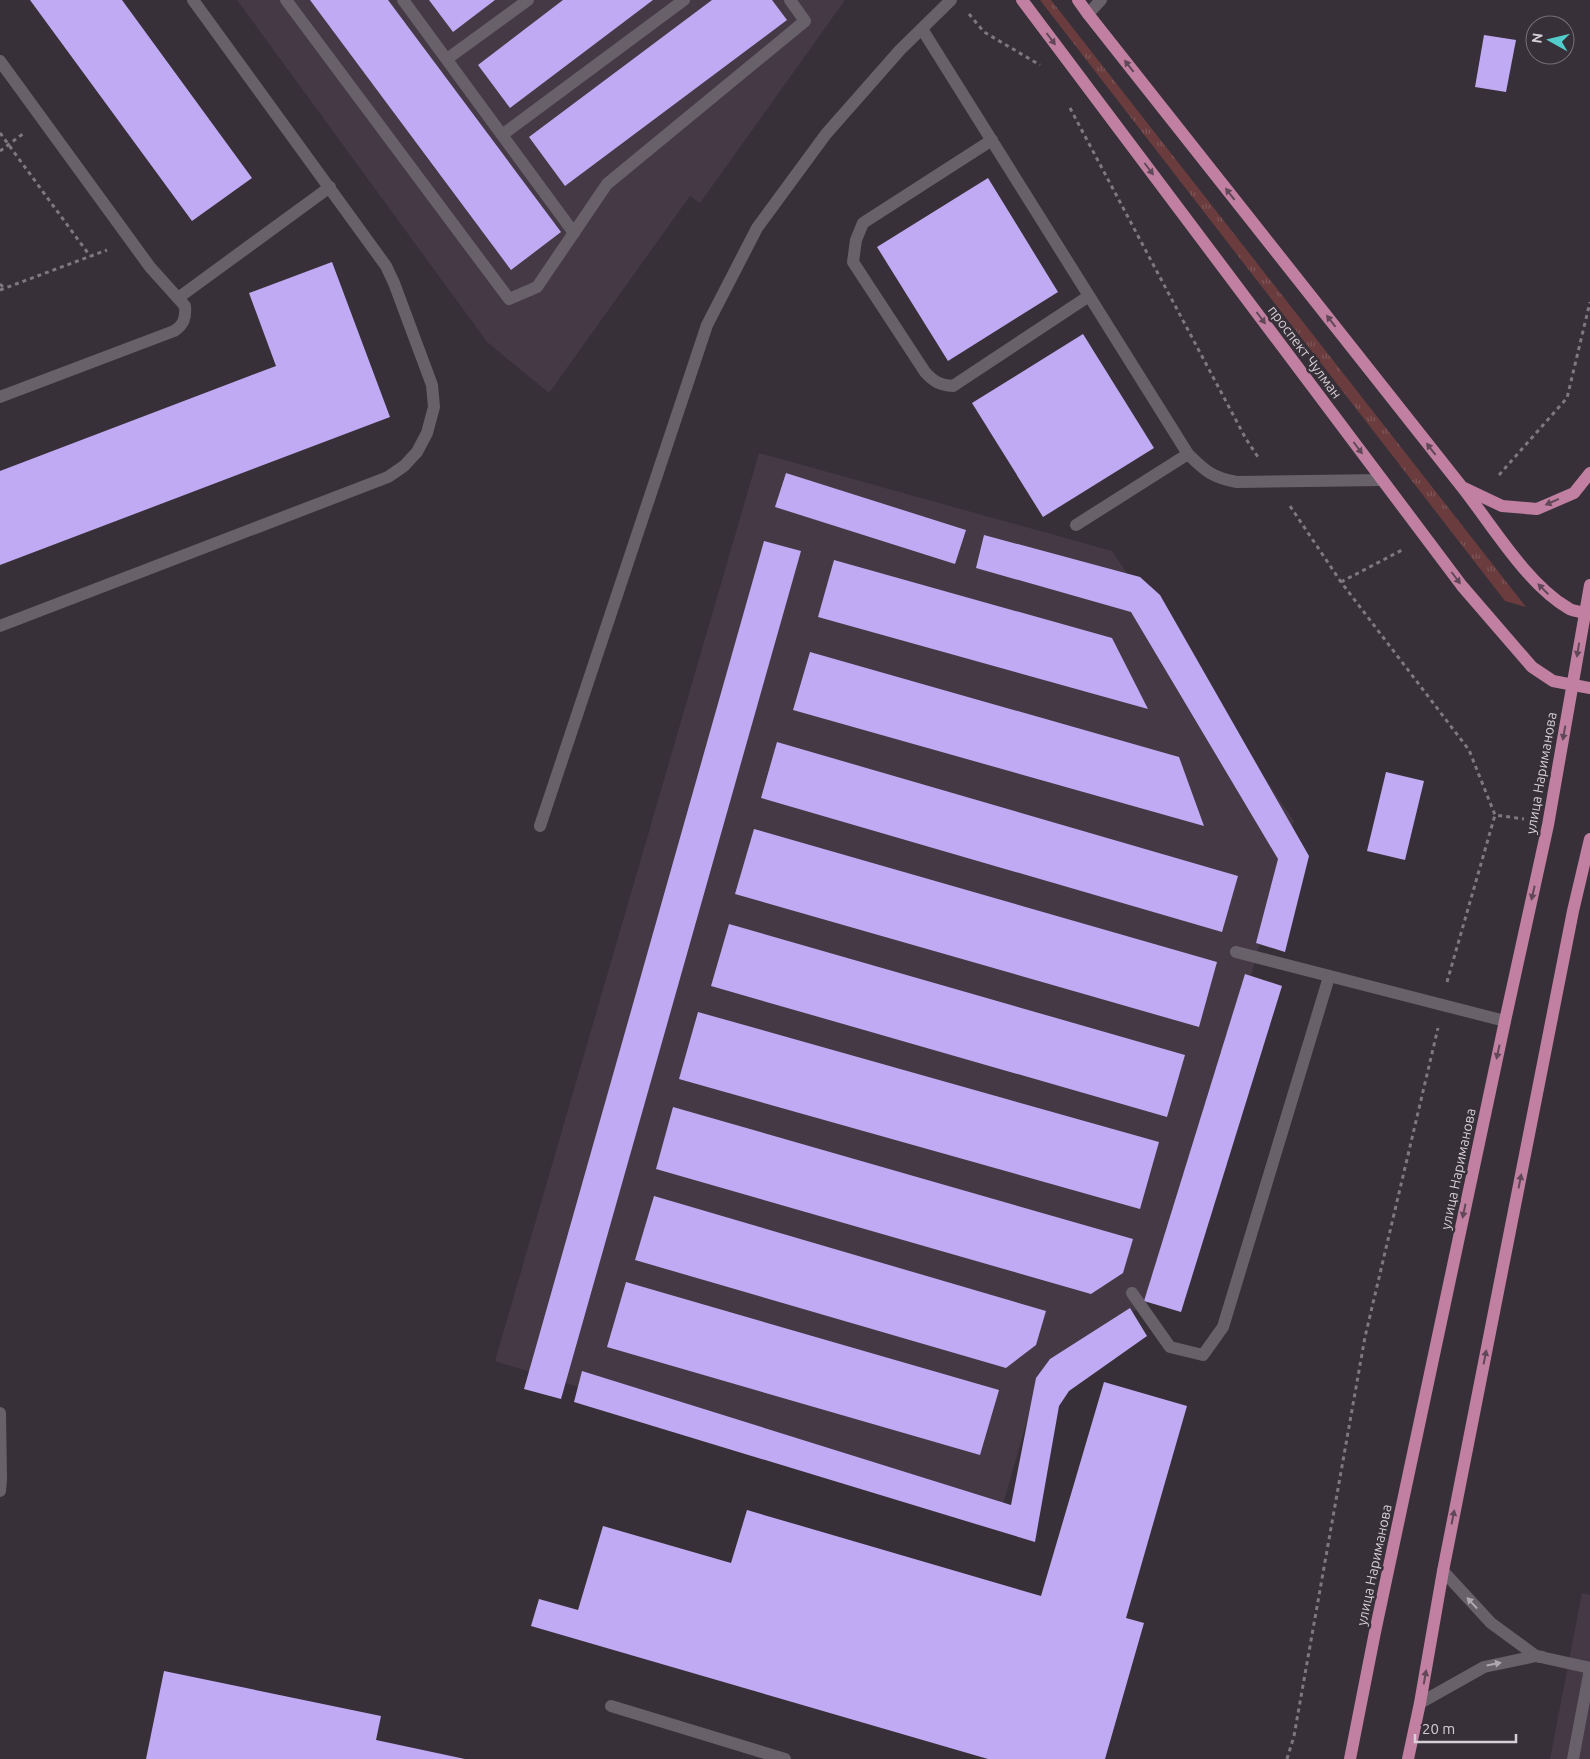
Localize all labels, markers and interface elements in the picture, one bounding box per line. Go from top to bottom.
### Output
north arrow [1525,15,1575,65]
one-way arrow [1046,32,1056,46]
text: N [1528,32,1546,44]
one-way arrow [1123,60,1134,73]
one-way arrow [1144,162,1154,176]
one-way arrow [1224,188,1235,201]
street label: проспект Чулман [1265,302,1345,402]
one-way arrow [1256,311,1266,325]
one-way arrow [1325,315,1336,328]
one-way arrow [1353,441,1364,454]
one-way arrow [1426,442,1437,455]
one-way arrow [1545,499,1559,507]
one-way arrow [1451,571,1461,585]
one-way arrow [1538,583,1550,595]
one-way arrow [1574,642,1582,658]
street label: улица Нариманова [1522,711,1560,835]
one-way arrow [1559,726,1567,742]
one-way arrow [1529,885,1537,900]
one-way arrow [1494,1044,1502,1059]
street label: улица Нариманова [1437,1107,1479,1231]
one-way arrow [1516,1172,1524,1188]
one-way arrow [1460,1203,1468,1219]
one-way arrow [1481,1349,1489,1365]
street label: улица Нариманова [1353,1503,1395,1627]
one-way arrow [1450,1509,1458,1525]
one-way arrow [1466,1597,1478,1609]
one-way arrow [1486,1660,1502,1668]
one-way arrow [1421,1668,1429,1684]
scale bar [1415,1712,1516,1744]
text: 20 m [1422,1720,1455,1737]

